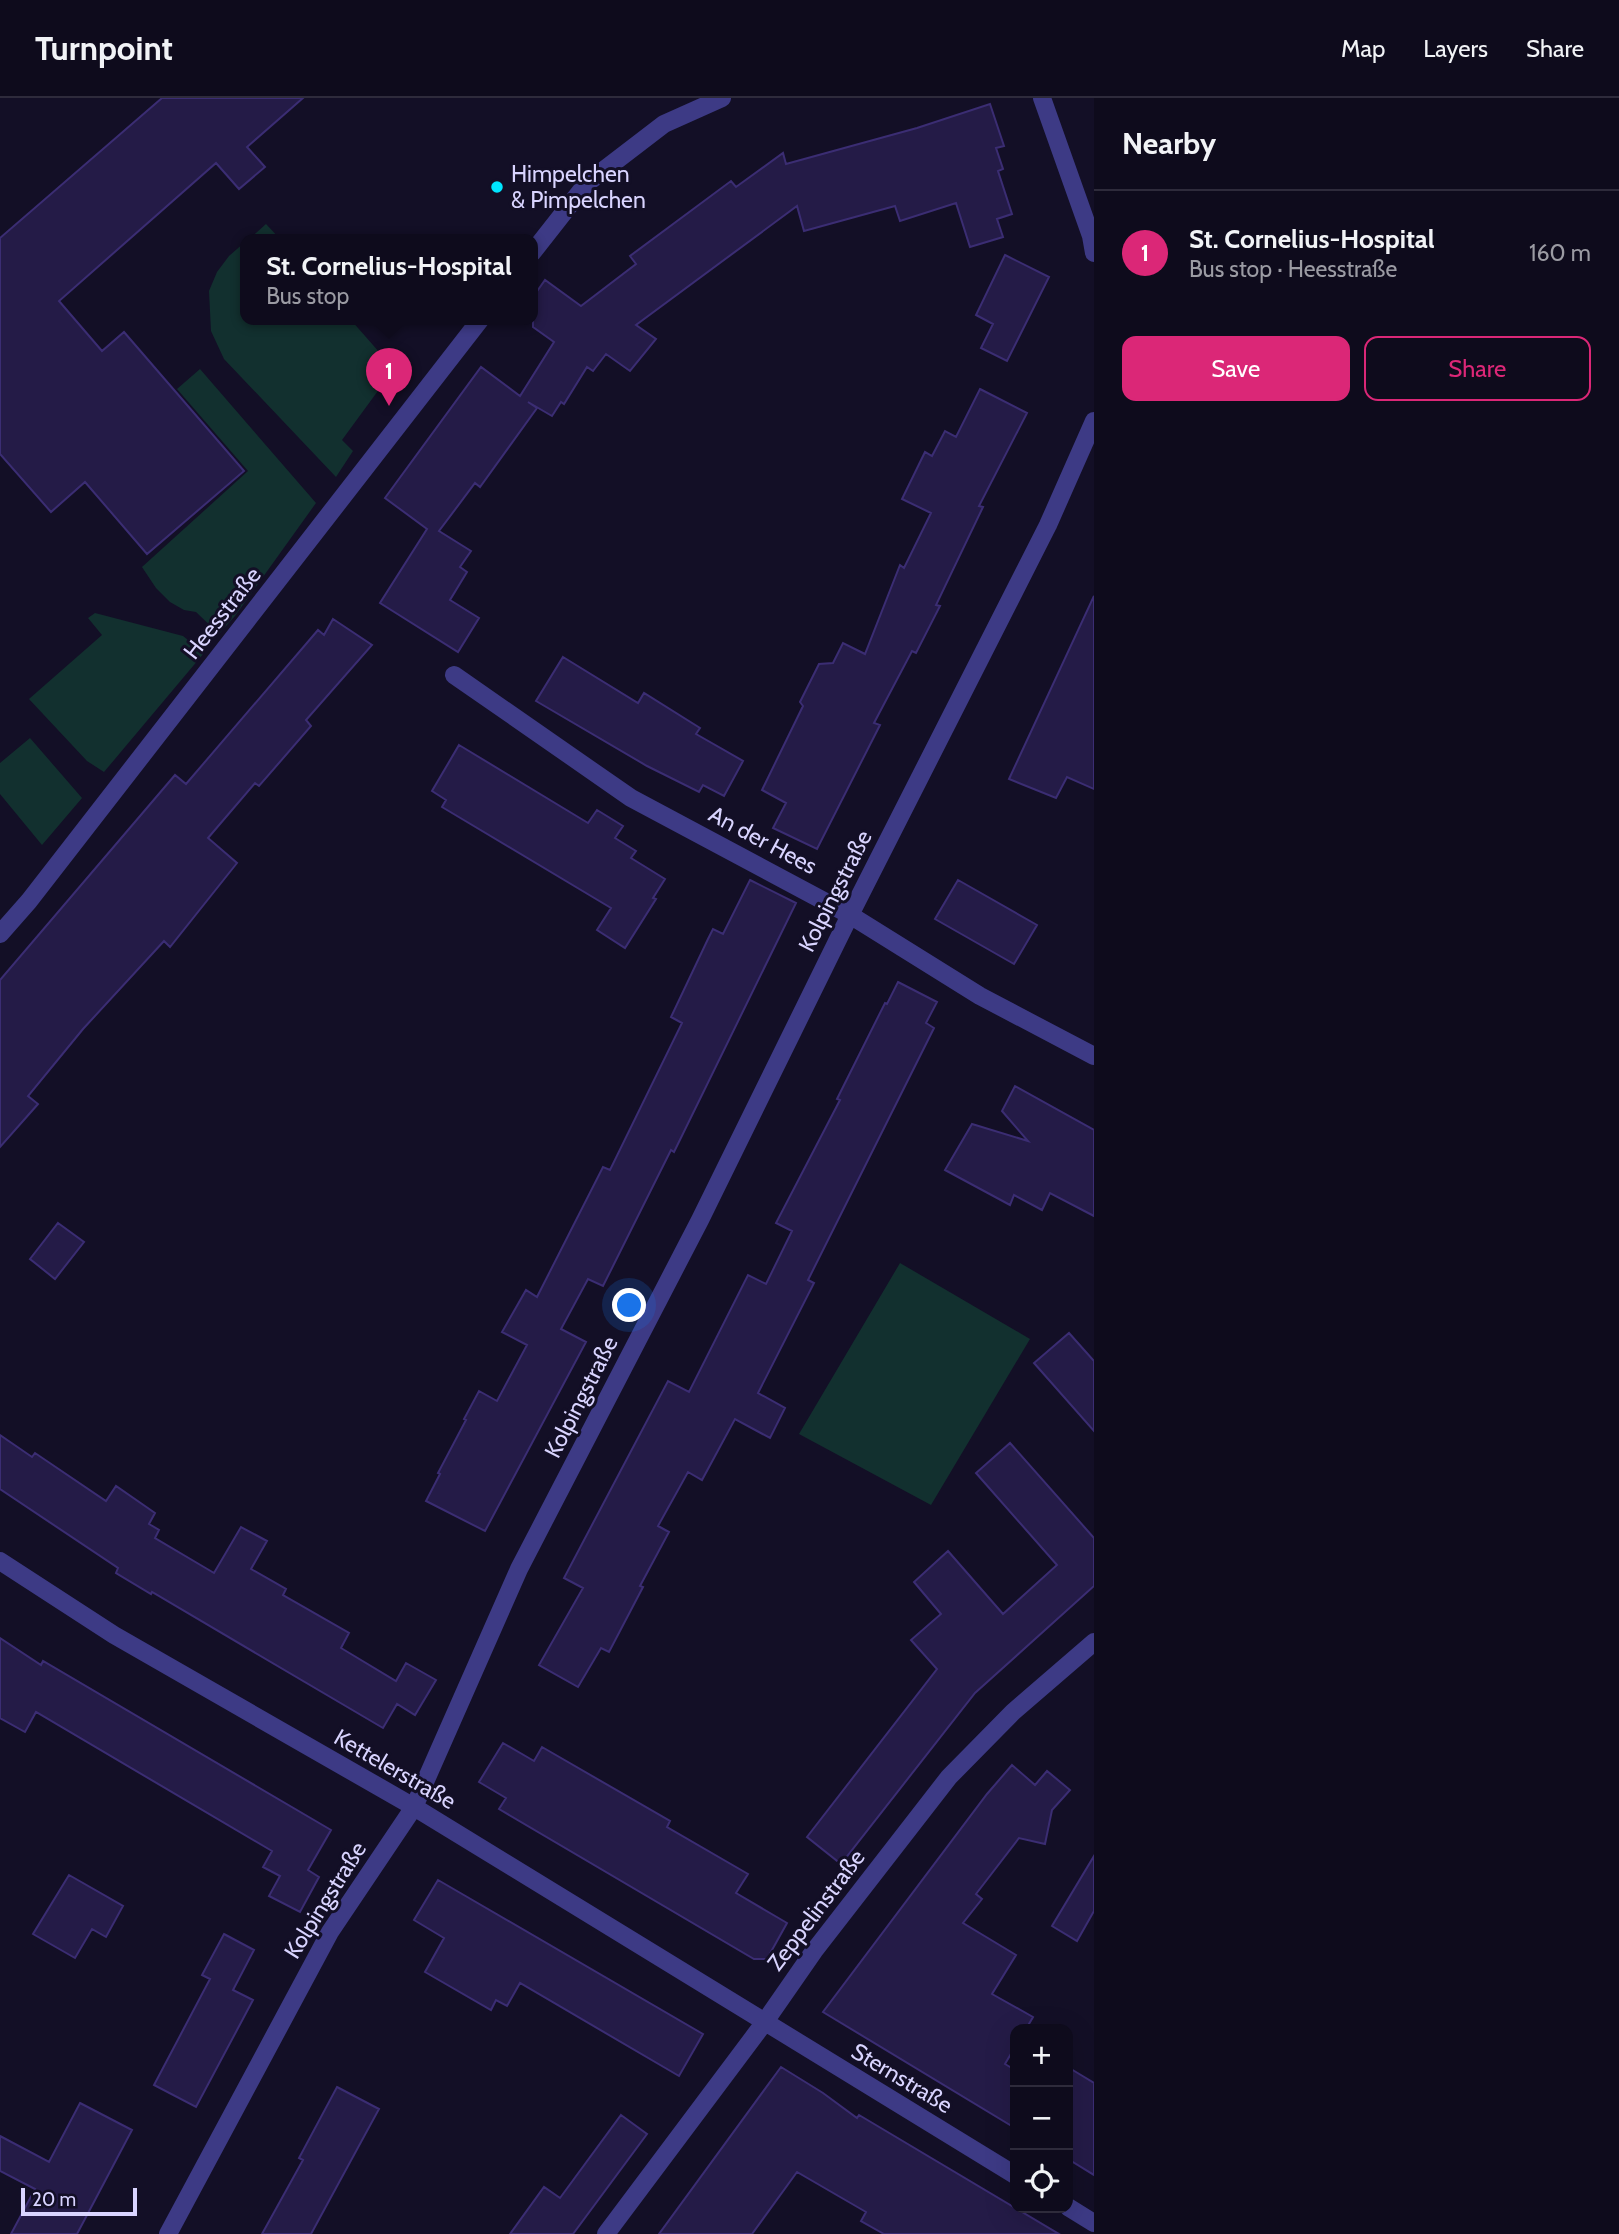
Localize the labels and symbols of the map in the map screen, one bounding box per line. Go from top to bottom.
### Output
place label: Himpelchen & Pimpelchen [511,160,646,214]
marker: Himpelchen & Pimpelchen [489,179,505,195]
pin: 1 [366,348,412,406]
street label: Heesstraße [177,561,267,665]
street label: An der Hees [704,800,822,880]
street label: Kolpingstraße [792,825,878,956]
your location [612,1288,646,1322]
street label: Kolpingstraße [538,1331,624,1462]
street label: Kettelerstraße [329,1723,461,1815]
street label: Kolpingstraße [278,1836,372,1964]
street label: Zeppelinstraße [761,1844,871,1976]
street label: Sternstraße [846,2037,958,2119]
scale bar [21,2185,136,2217]

